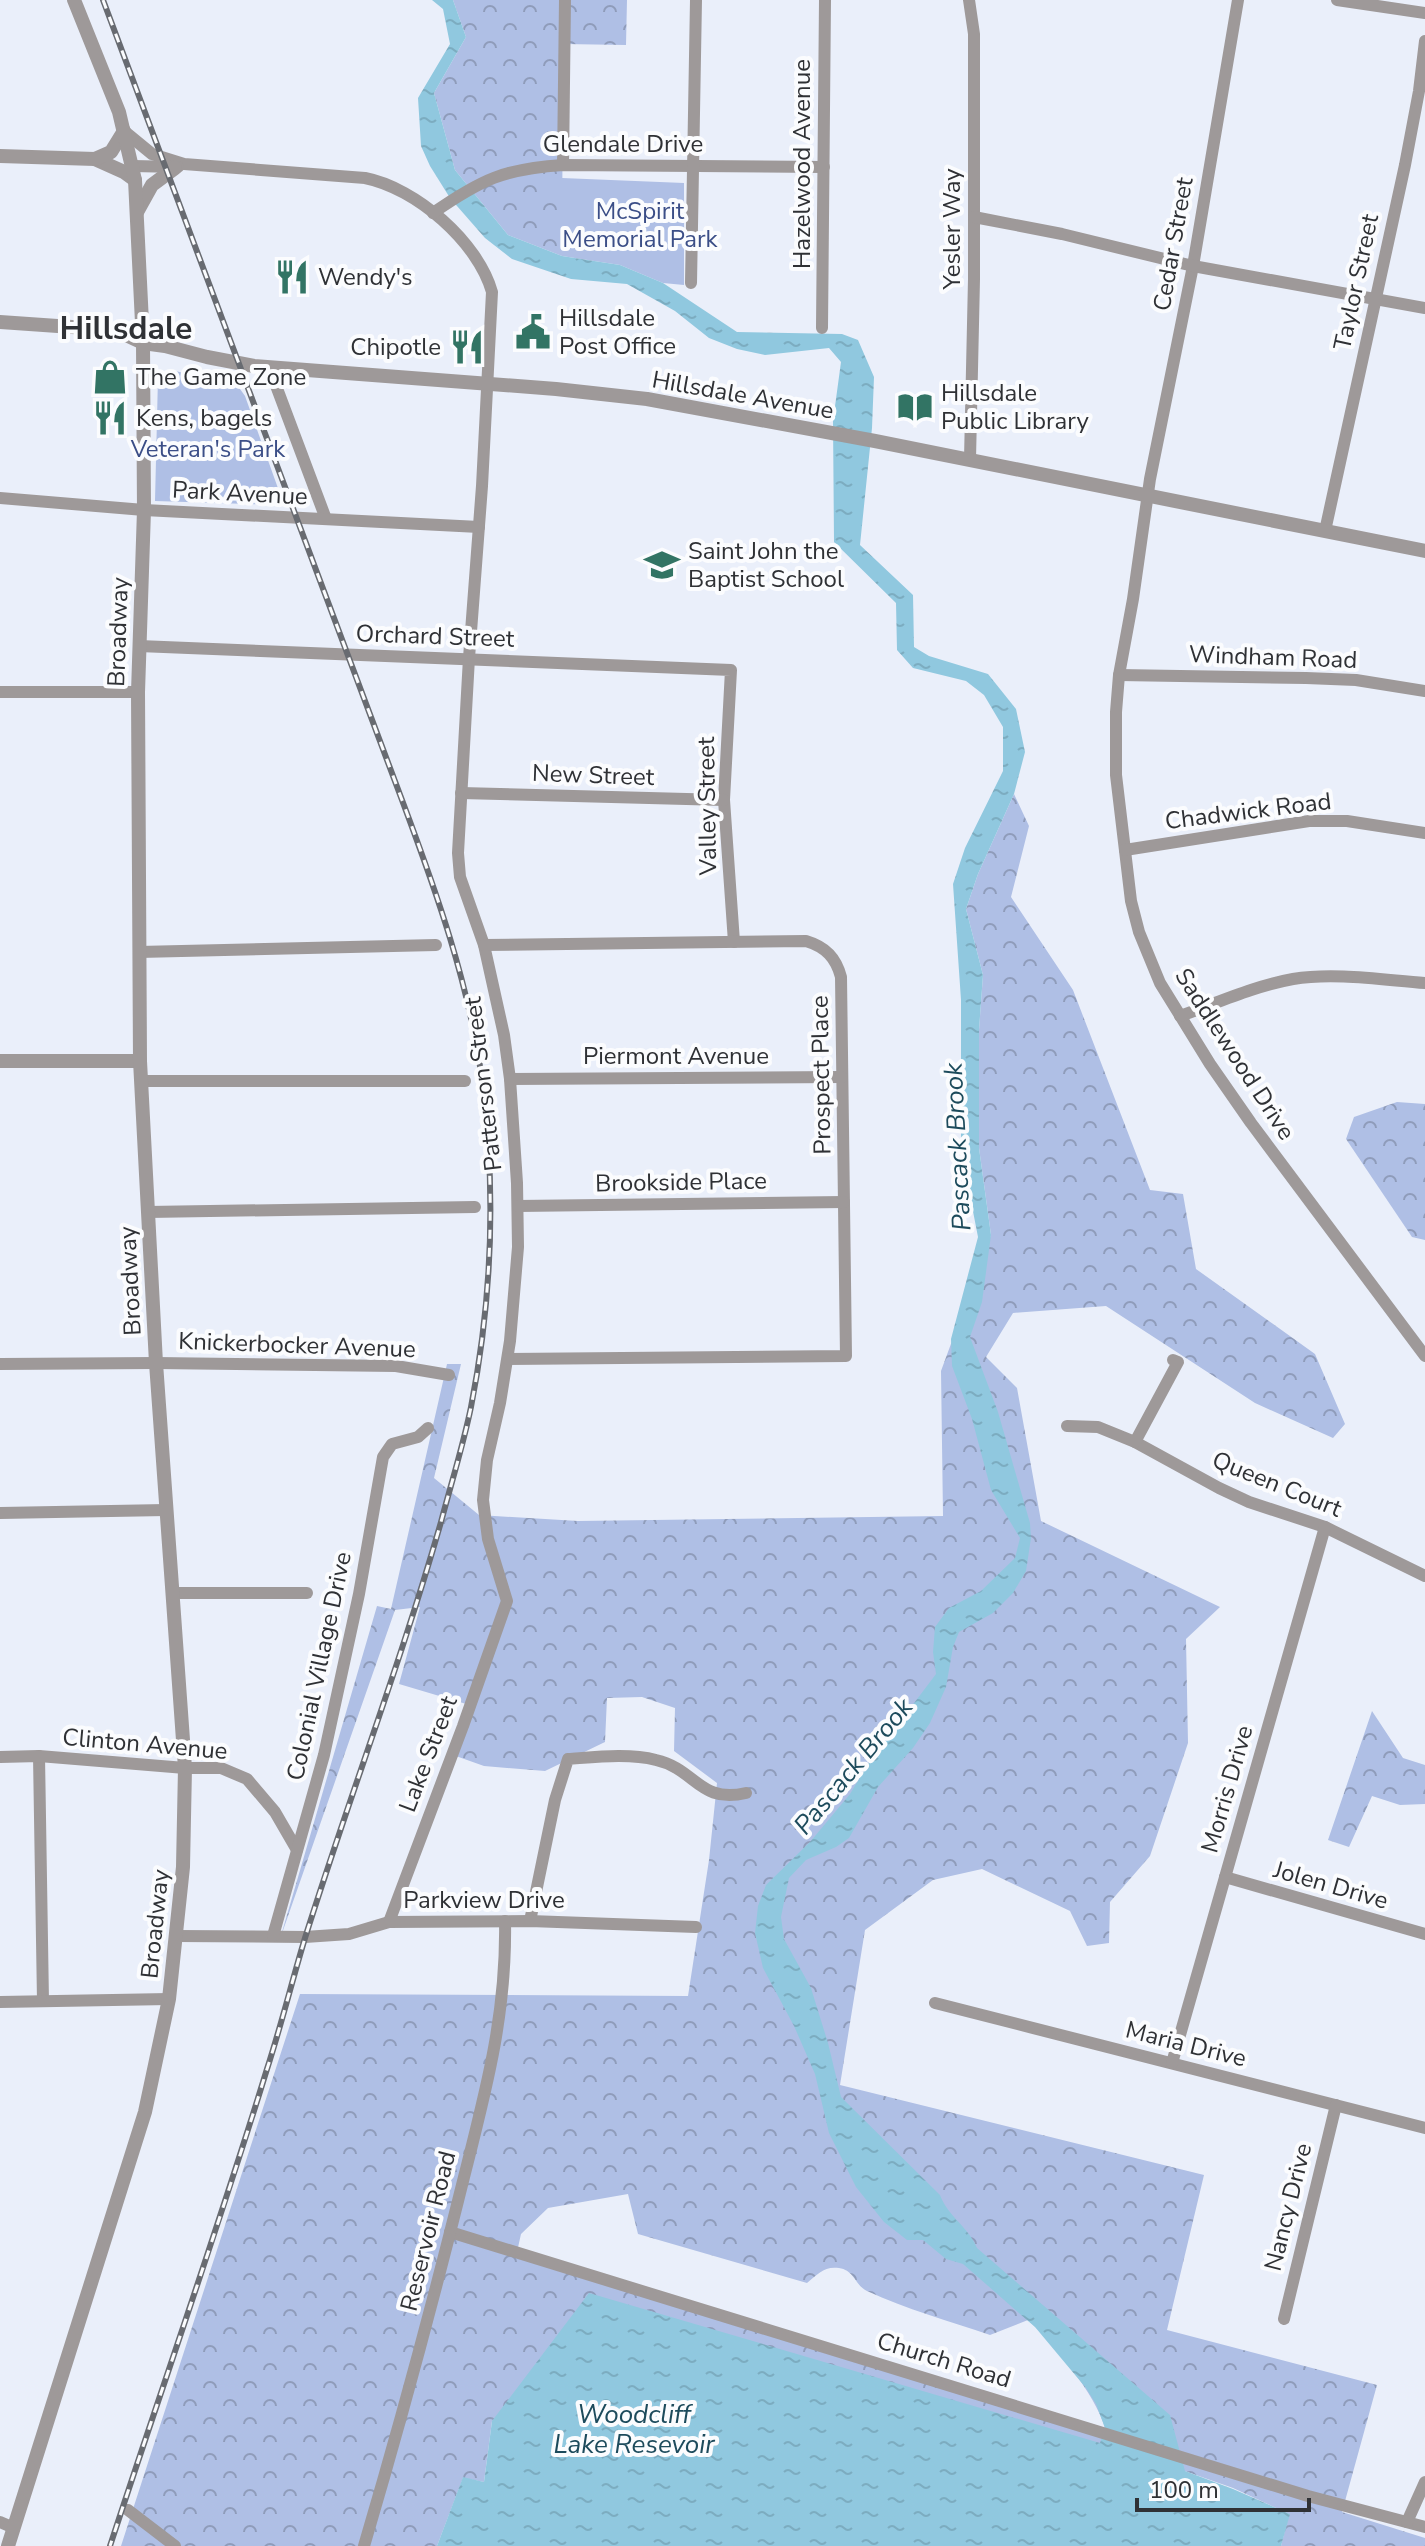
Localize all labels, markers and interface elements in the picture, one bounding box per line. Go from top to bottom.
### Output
street label: Hazelwood Avenue [786,59,818,269]
street label: Glendale Drive [543,128,703,160]
street label: Yesler Way [936,168,968,291]
street label: Cedar Street [1146,174,1201,313]
park label: McSpirit Memorial Park [562,195,719,255]
street label: Taylor Street [1326,211,1386,353]
restaurant icon: Wendy's [273,258,311,296]
place label: Wendy's [318,261,413,293]
place label: Hillsdale Post Office [559,302,676,362]
district label: Hillsdale [60,307,192,350]
public building icon: Hillsdale Post Office [514,313,552,351]
restaurant icon: Chipotle [448,328,486,366]
place label: Chipotle [350,331,441,363]
shop icon: The Game Zone [91,358,129,396]
place label: The Game Zone [136,361,306,393]
street label: Hillsdale Avenue [650,363,836,427]
place label: Hillsdale Public Library [941,377,1090,437]
library icon: Hillsdale Public Library [896,388,934,426]
restaurant icon: Kens, bagels [91,399,129,437]
place label: Kens, bagels [136,402,272,434]
park label: Veteran's Park [130,433,286,465]
street label: Park Avenue [171,473,309,513]
place label: Saint John the Baptist School [688,535,844,595]
school or university icon: Saint John the Baptist School [643,546,681,584]
street label: Broadway [100,576,136,687]
street label: Orchard Street [355,617,515,655]
street label: Windham Road [1188,638,1358,676]
street label: Valley Street [690,736,724,877]
street label: New Street [531,757,655,793]
street label: Chadwick Road [1163,785,1333,837]
street label: Saddlewood Drive [1167,962,1303,1146]
street label: Patterson Street [456,995,510,1173]
street label: Prospect Place [804,995,838,1155]
street label: Piermont Avenue [583,1040,769,1072]
water label: Pascack Brook [936,1061,979,1232]
street label: Brookside Place [595,1165,767,1199]
street label: Broadway [111,1225,149,1337]
street label: Knickerbocker Avenue [178,1325,416,1365]
street label: Queen Court [1208,1444,1347,1525]
street label: Colonial Village Drive [279,1549,359,1783]
water label: Pascack Brook [786,1690,921,1842]
street label: Lake Street [391,1691,465,1817]
street label: Clinton Avenue [61,1721,229,1767]
street label: Morris Drive [1194,1722,1260,1856]
street label: Jolen Drive [1269,1853,1392,1917]
street label: Broadway [133,1867,177,1980]
street label: Parkview Drive [403,1884,565,1916]
street label: Maria Drive [1122,2014,1250,2074]
street label: Nancy Drive [1257,2140,1319,2274]
street label: Reservoir Road [393,2148,463,2314]
street label: Church Road [873,2324,1015,2396]
water label: Woodcliff Lake Resevoir [553,2397,715,2462]
scale bar [1137,2462,1309,2512]
text: 100 m [1149,2474,1219,2506]

